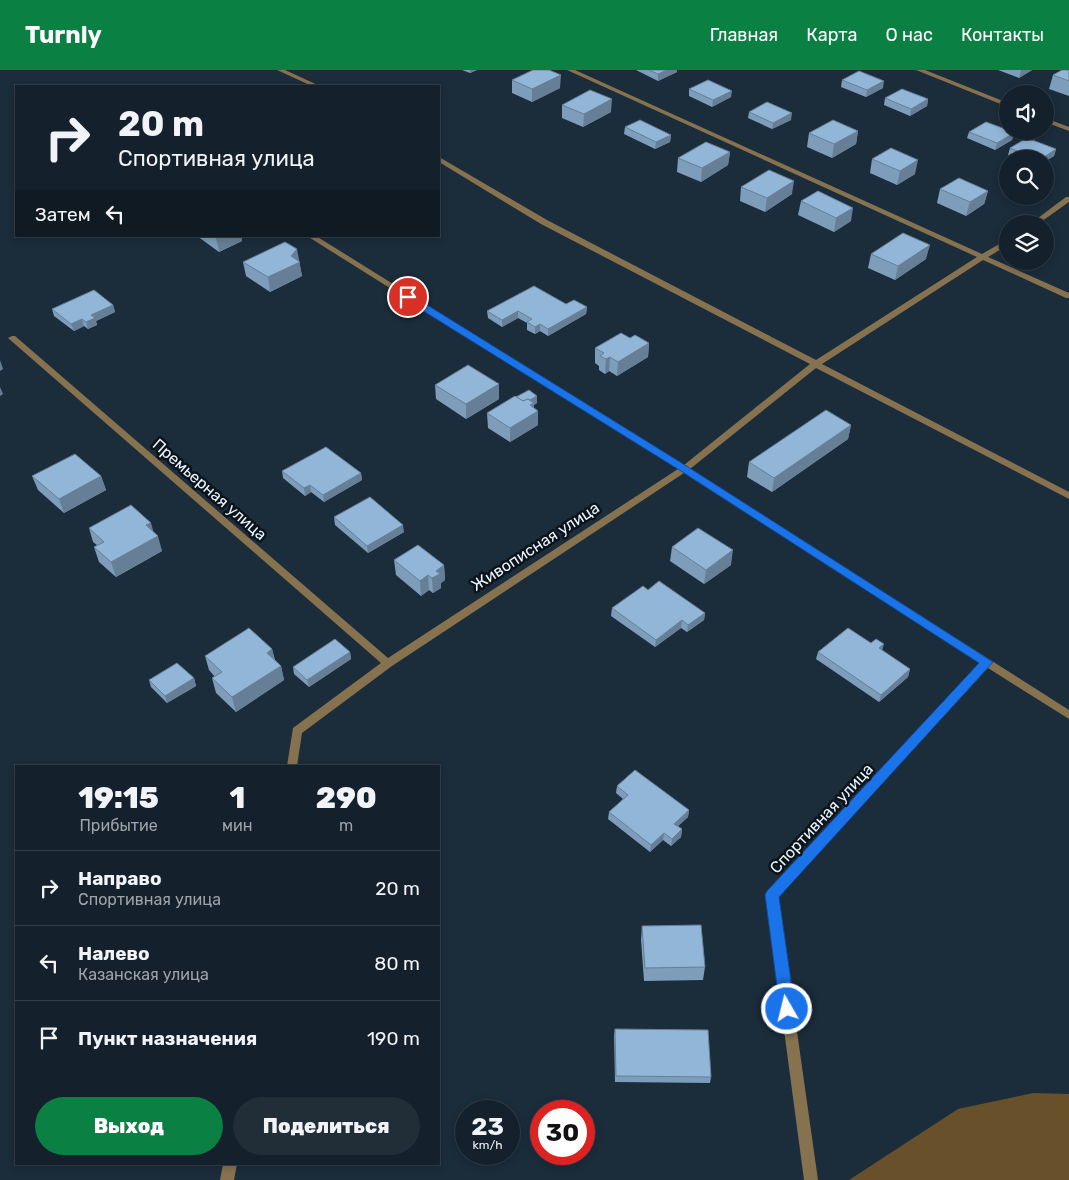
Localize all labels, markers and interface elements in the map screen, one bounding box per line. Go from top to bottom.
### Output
text: Turnly [25,21,102,49]
text: Главная [710,24,778,46]
text: Карта [806,24,858,46]
text: О нас [886,24,933,46]
text: Контакты [961,24,1044,46]
map controls [999,85,1054,270]
button: sound [999,85,1054,140]
text: 20 m [118,103,204,145]
icon: right [35,105,100,170]
text: Спортивная улица [118,145,315,172]
button: search [999,150,1054,205]
icon: left [101,200,129,228]
text: Затем [35,203,91,226]
button: layers [999,215,1054,270]
pin [387,276,429,318]
icon: arrive [394,283,422,311]
street label: Премьерная улица [149,435,270,544]
street label: Живописная улица [468,498,603,595]
street label: Спортивная улица [766,760,877,877]
text: 19:15 [78,780,159,816]
text: 1 [229,780,245,816]
text: 290 [316,780,377,816]
text: Прибытие [79,816,158,835]
text: мин [222,816,252,835]
text: m [339,816,353,835]
text: Направо [78,867,162,890]
icon: right [35,874,63,902]
text: 20 m [375,877,420,900]
text: Спортивная улица [78,890,221,909]
text: Налево [78,942,150,965]
icon: left [35,949,63,977]
text: 80 m [374,952,420,975]
text: Казанская улица [78,965,209,984]
position arrow [760,982,812,1034]
icon: arrive [35,1024,63,1052]
text: Пункт назначения [78,1027,257,1050]
text: 190 m [367,1027,420,1050]
button: Выход [35,1097,223,1155]
button: Поделиться [233,1097,420,1155]
speed limit sign: 30 [530,1100,595,1165]
text: 23 [471,1112,504,1141]
text: km/h [473,1138,502,1152]

